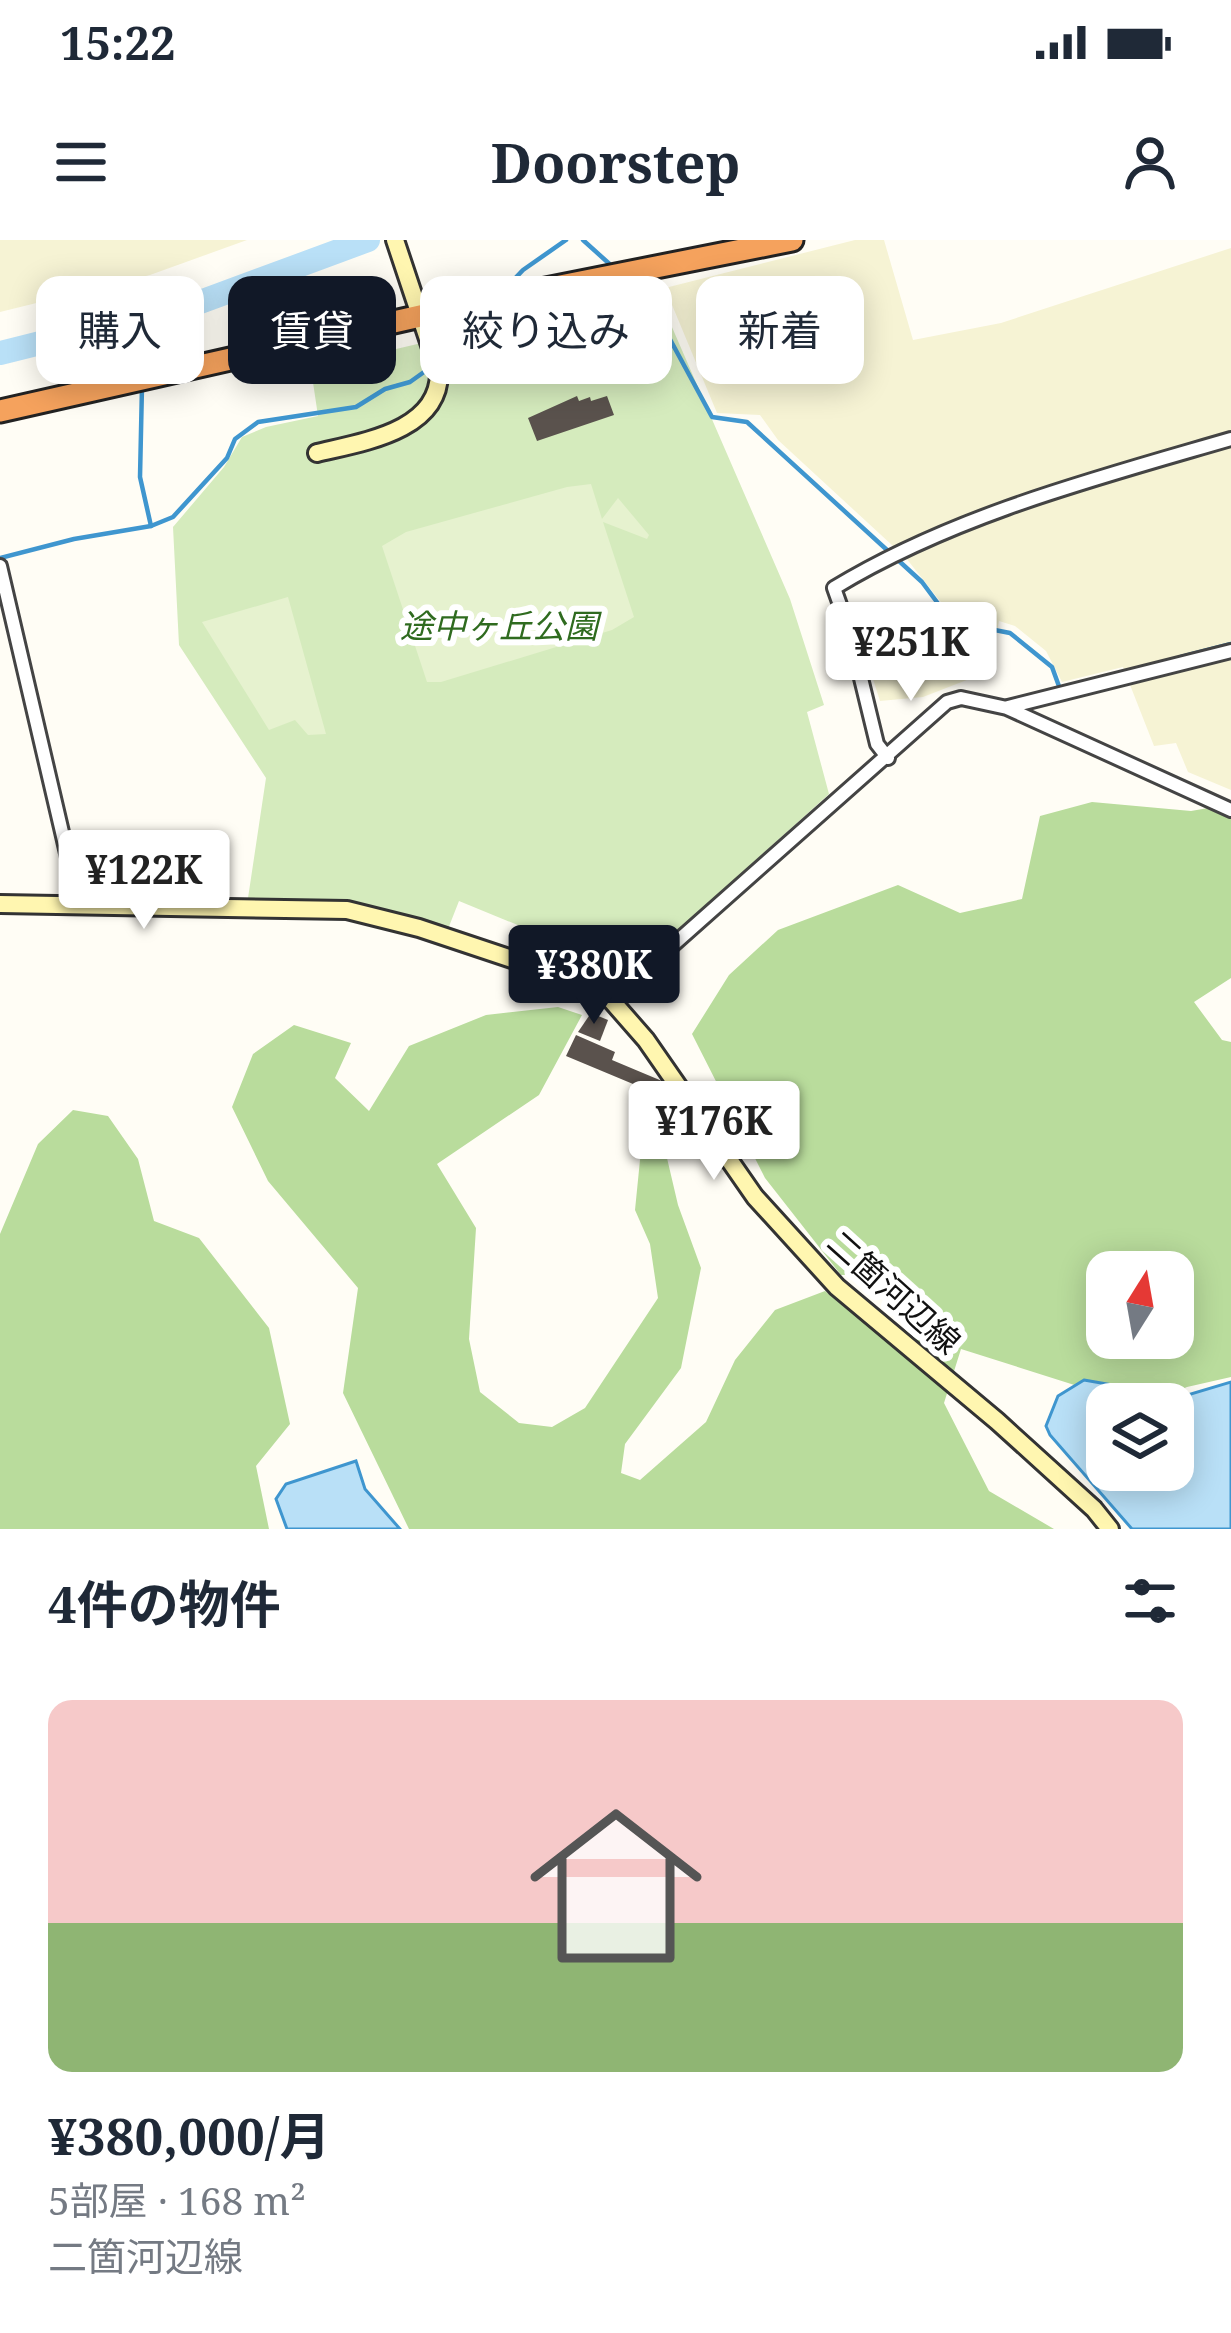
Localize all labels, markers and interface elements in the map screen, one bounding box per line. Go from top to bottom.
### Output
text: 15:22 [60,12,175,73]
text: Doorstep [491,125,740,199]
icon: menu [48,129,114,195]
icon: person [1117,129,1183,195]
chip: 購入 [36,276,204,384]
chip: 賃貸 [228,276,396,384]
chip: 絞り込み [420,276,672,384]
chip: 新着 [696,276,864,384]
pin: ¥251K [827,602,995,704]
park label: 途中ヶ丘公園 [400,603,602,648]
text: ¥251K [853,614,969,667]
pin: ¥122K [60,830,228,932]
text: ¥122K [86,842,202,895]
pin: ¥380K [510,925,678,1027]
text: ¥380K [536,937,652,990]
pin: ¥176K [630,1081,798,1183]
text: ¥176K [656,1093,772,1146]
street label: 二箇河辺線 [818,1220,971,1364]
north arrow [1086,1251,1194,1359]
map controls [1086,1251,1194,1491]
button: layers [1086,1383,1194,1491]
text: 4件の物件 [48,1568,281,1638]
icon: filters [1117,1568,1183,1634]
icon: home [508,1778,724,1994]
text: ¥380,000/月 [48,2100,330,2170]
text: 5部屋 · 168 m² [48,2173,306,2226]
text: 二箇河辺線 [48,2229,243,2282]

